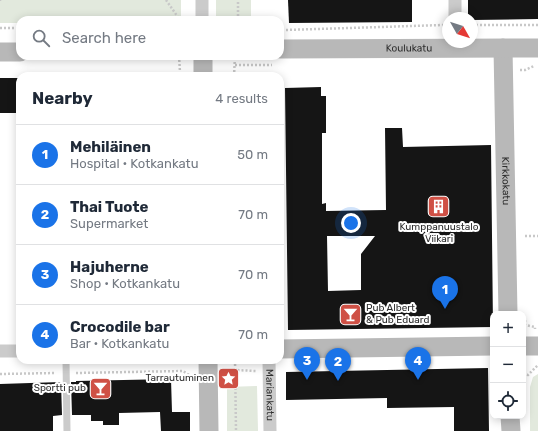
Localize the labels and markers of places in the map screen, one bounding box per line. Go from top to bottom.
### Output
building icon: Kumppanuustalo Viikari [426,194,452,220]
place label: Kumppanuustalo Viikari [400,221,479,245]
pin: 1 [432,276,458,309]
bar icon: Pub Albert & Pub Eduard [337,301,363,327]
place label: Pub Albert & Pub Eduard [366,302,429,326]
pin: 3 [294,347,320,380]
pin: 4 [405,347,431,380]
pin: 2 [325,348,351,381]
place icon: Tarrautuminen [216,365,242,391]
place label: Tarrautuminen [146,372,214,384]
bar icon: Sportti pub [88,375,114,401]
place label: Sportti pub [34,382,86,394]

